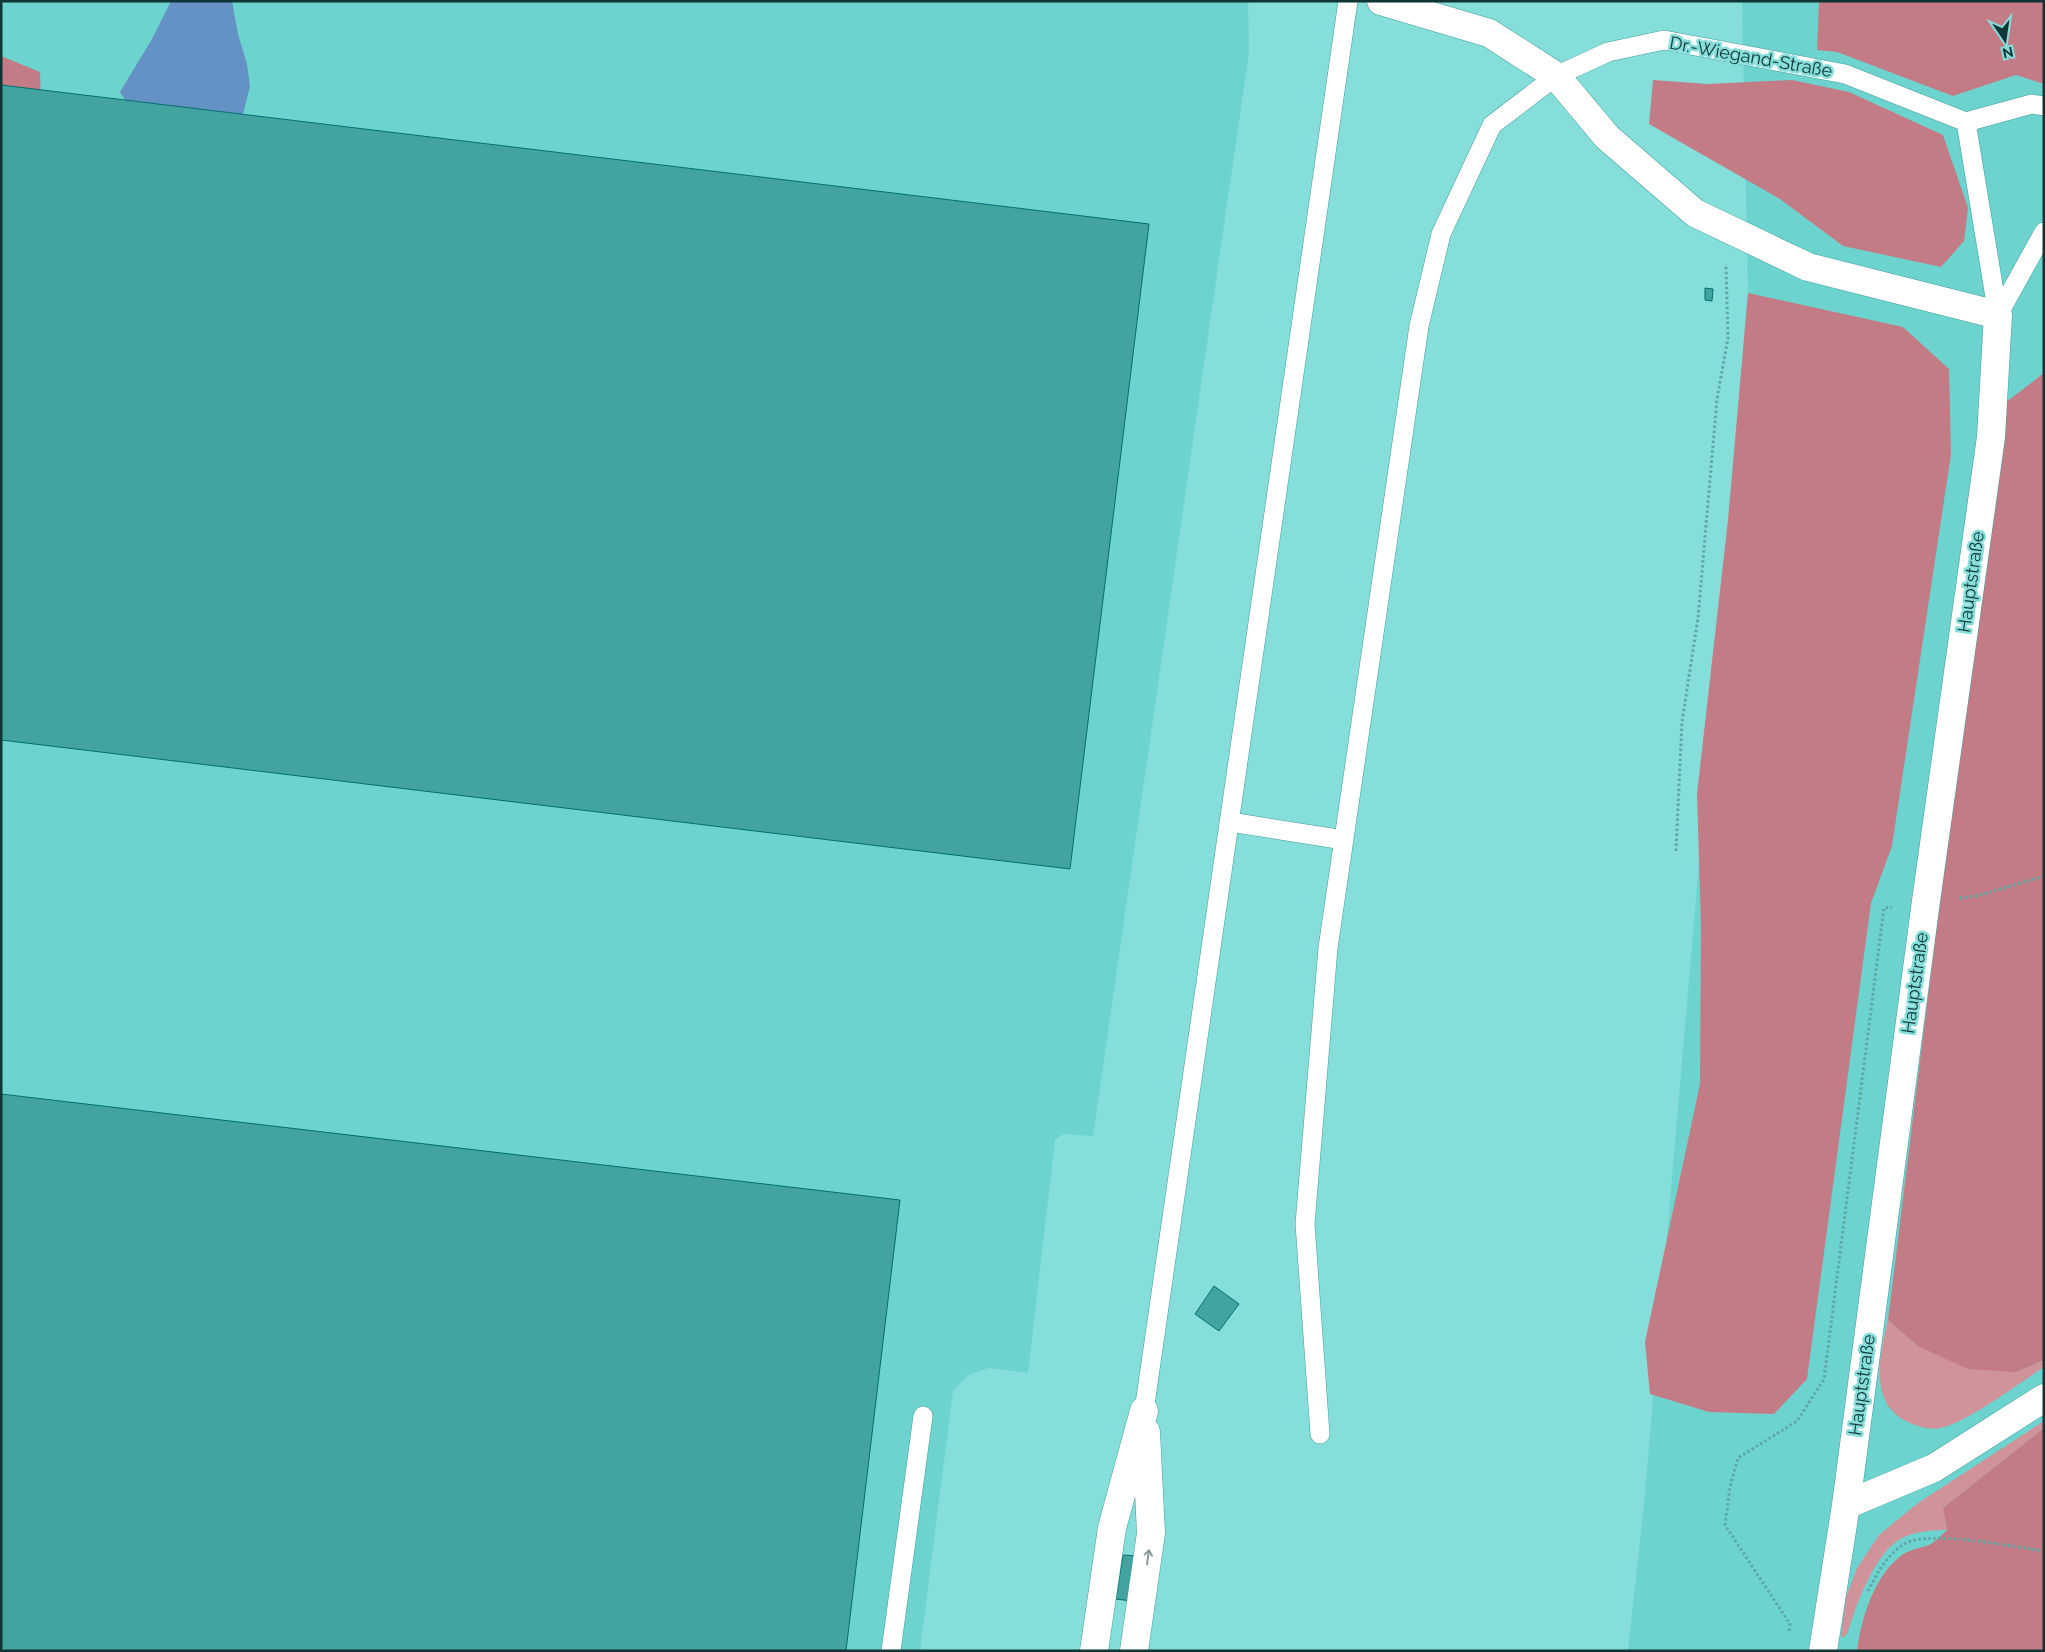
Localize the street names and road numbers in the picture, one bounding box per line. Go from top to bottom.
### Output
street label: Dr.-Wiegand-Straße [1668,32,1834,81]
street label: Hauptstraße [1953,530,1988,634]
street label: Hauptstraße [1897,931,1932,1035]
street label: Hauptstraße [1844,1333,1879,1437]

